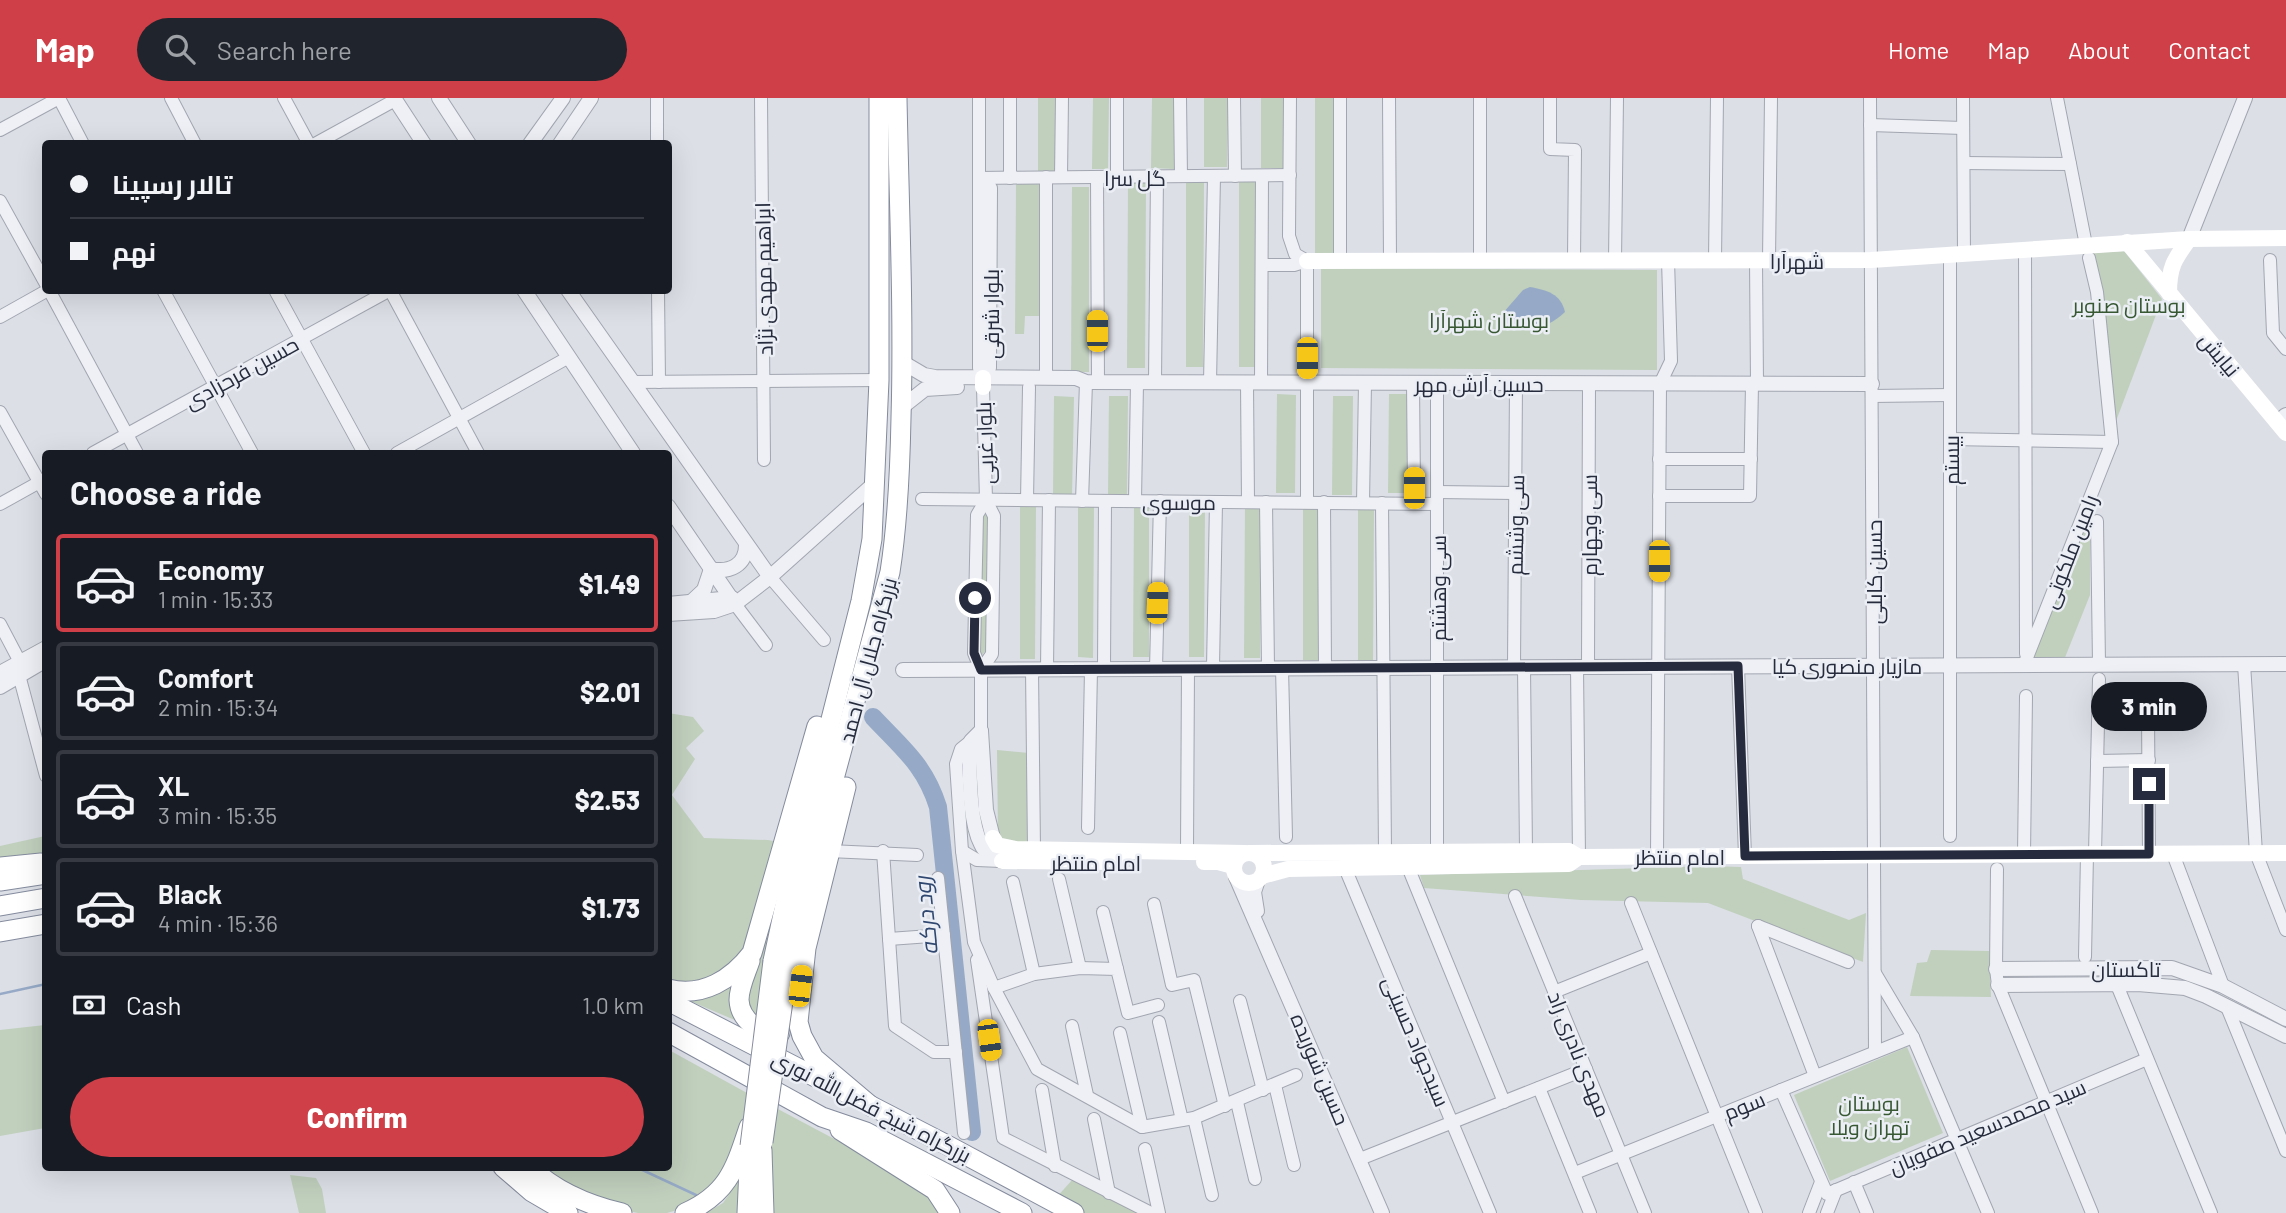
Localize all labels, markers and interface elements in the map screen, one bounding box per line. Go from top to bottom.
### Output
search box [137,18,627,81]
text: Map [35,29,95,69]
icon: search [161,30,199,68]
text: Search here [217,34,352,65]
text: Home [1888,35,1949,64]
text: Map [1987,35,2030,64]
text: About [2068,35,2130,64]
text: Contact [2168,35,2251,64]
street label: گل سرا [1104,165,1166,192]
text: تالار رسپینا [112,168,232,199]
street label: ابراهیم مهدی نژاد [749,202,780,356]
text: نهم [112,235,156,266]
street label: شهرآرا [1770,248,1824,275]
street label: بلوار شرقی [978,269,1005,359]
park label: بوستان صنوبر [2071,292,2186,319]
park label: بوستان شهرآرا [1429,307,1549,334]
car [1087,310,1108,352]
street label: نیایش [2193,327,2246,382]
street label: حسین فرحزادی [180,330,303,415]
car [1297,337,1318,379]
street label: حسین آرش مهر [1413,371,1544,398]
street label: بلوار غربی [970,401,1000,485]
street label: بیستم [1938,435,1966,485]
car [1404,467,1425,509]
text: Choose a ride [70,473,262,511]
street label: سی وششم [1502,474,1531,576]
street label: سی وچهارم [1576,474,1604,576]
street label: موسوی [1142,489,1216,516]
street label: رامین ملکوتی [2036,491,2104,612]
street label: حسین کابلی [1861,520,1888,624]
street label: سی وهشتم [1425,535,1453,641]
car [1649,540,1670,582]
icon: car [74,552,137,615]
text: Economy [158,554,264,585]
text: $1.49 [579,568,640,599]
street label: بزرگراه جلال آل احمد [833,574,903,746]
route start [959,582,991,614]
car [1146,582,1169,624]
text: 1 min · 15:33 [158,585,273,613]
street label: مازیار منصوری کیا [1772,653,1922,680]
icon: car [74,660,137,723]
text: Comfort [158,662,254,693]
text: $2.01 [580,676,640,707]
callout: 3 min [2091,682,2207,732]
text: 3 min [2121,692,2177,720]
text: 2 min · 15:34 [158,693,278,721]
icon: car [74,768,137,831]
route end [2133,768,2165,800]
text: XL [158,770,189,801]
text: $2.53 [575,784,640,815]
text: 3 min · 15:35 [158,801,277,829]
street label: امام منتظر [1634,844,1725,872]
street label: امام منتظر [1050,850,1141,878]
water label: رود درکه [907,873,944,957]
icon: car [74,876,137,939]
text: Black [158,878,222,909]
text: $1.73 [581,892,640,923]
text: 4 min · 15:36 [158,909,278,937]
street label: تاکستان [2091,956,2161,983]
car [788,964,813,1008]
street label: سیدجواد حسینی [1376,972,1456,1111]
icon: cash [70,986,108,1024]
street label: مهدی نادری راد [1542,987,1617,1121]
text: Cash [126,989,181,1020]
text: 1.0 km [582,991,644,1019]
street label: حسین شوریده [1284,1009,1356,1129]
car [976,1018,1003,1062]
street label: بزرگراه شیخ فضل‌الله نوری [767,1045,976,1170]
street label: سید محمدسعید صفویان [1885,1073,2090,1181]
button: Confirm [70,1077,644,1157]
street label: سوم [1720,1085,1770,1127]
park label: بوستان تهران ویلا [1829,1090,1910,1141]

